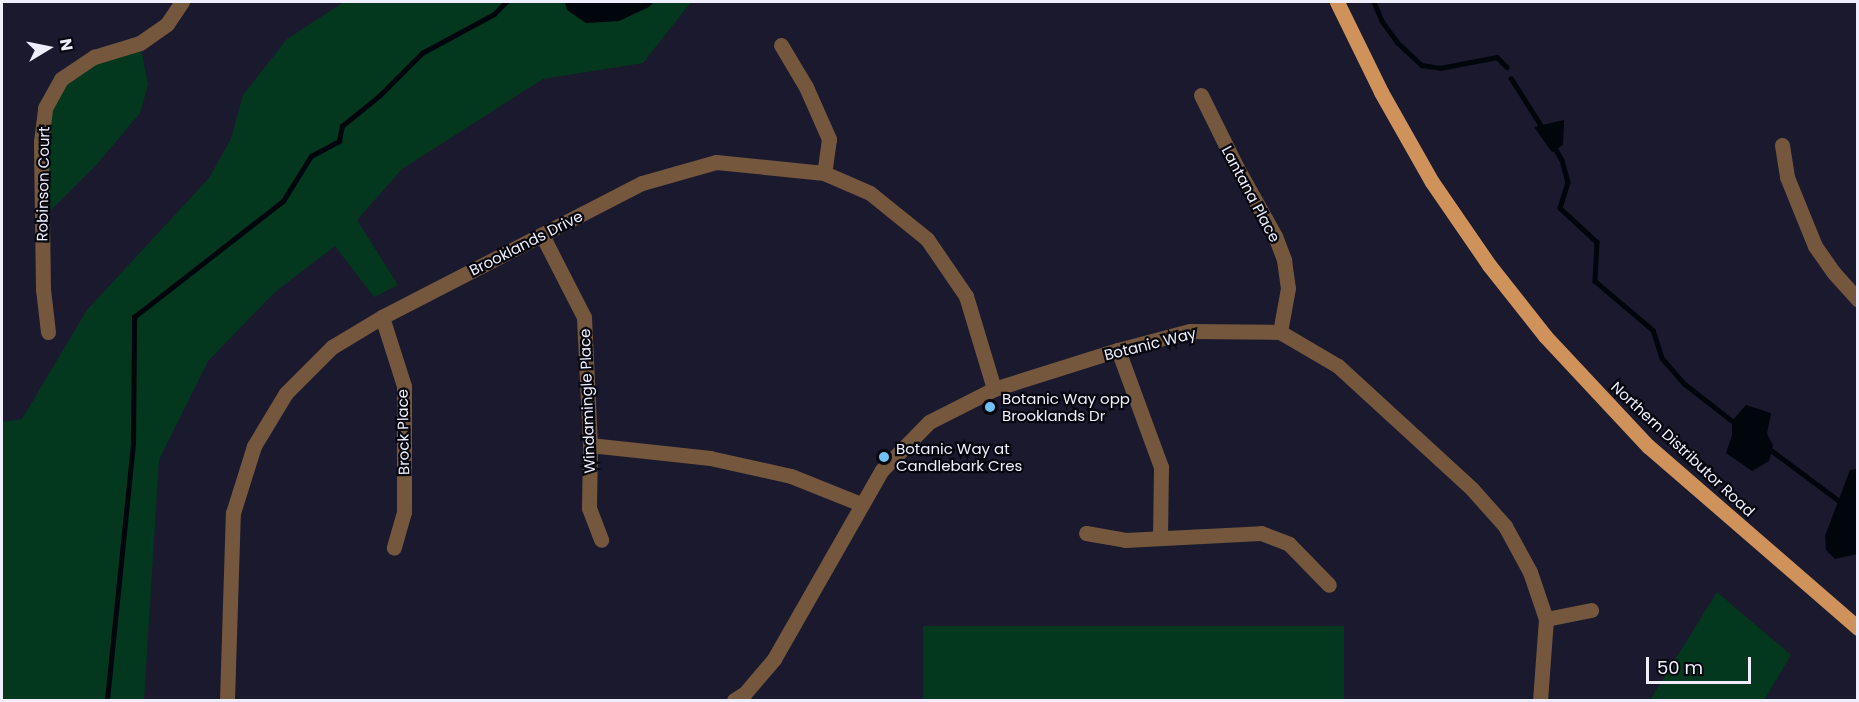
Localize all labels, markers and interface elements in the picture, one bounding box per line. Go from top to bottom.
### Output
north arrow [18,18,78,78]
text: N [54,37,79,53]
street label: Robinson Court [33,126,53,242]
street label: Lantana Place [1218,143,1284,245]
street label: Brooklands Drive [466,207,586,279]
street label: Botanic Way [1102,324,1198,364]
street label: Windamingle Place [575,328,599,474]
street label: Northern Distributor Road [1608,378,1758,520]
street label: Brock Place [393,389,413,475]
place label: Botanic Way opp Brooklands Dr [1002,389,1130,424]
marker: Botanic Way opp Brooklands Dr [983,400,997,414]
place label: Botanic Way at Candlebark Cres [896,439,1022,474]
marker: Botanic Way at Candlebark Cres [877,450,891,464]
scale bar [1649,645,1754,683]
text: 50 m [1657,655,1703,680]

